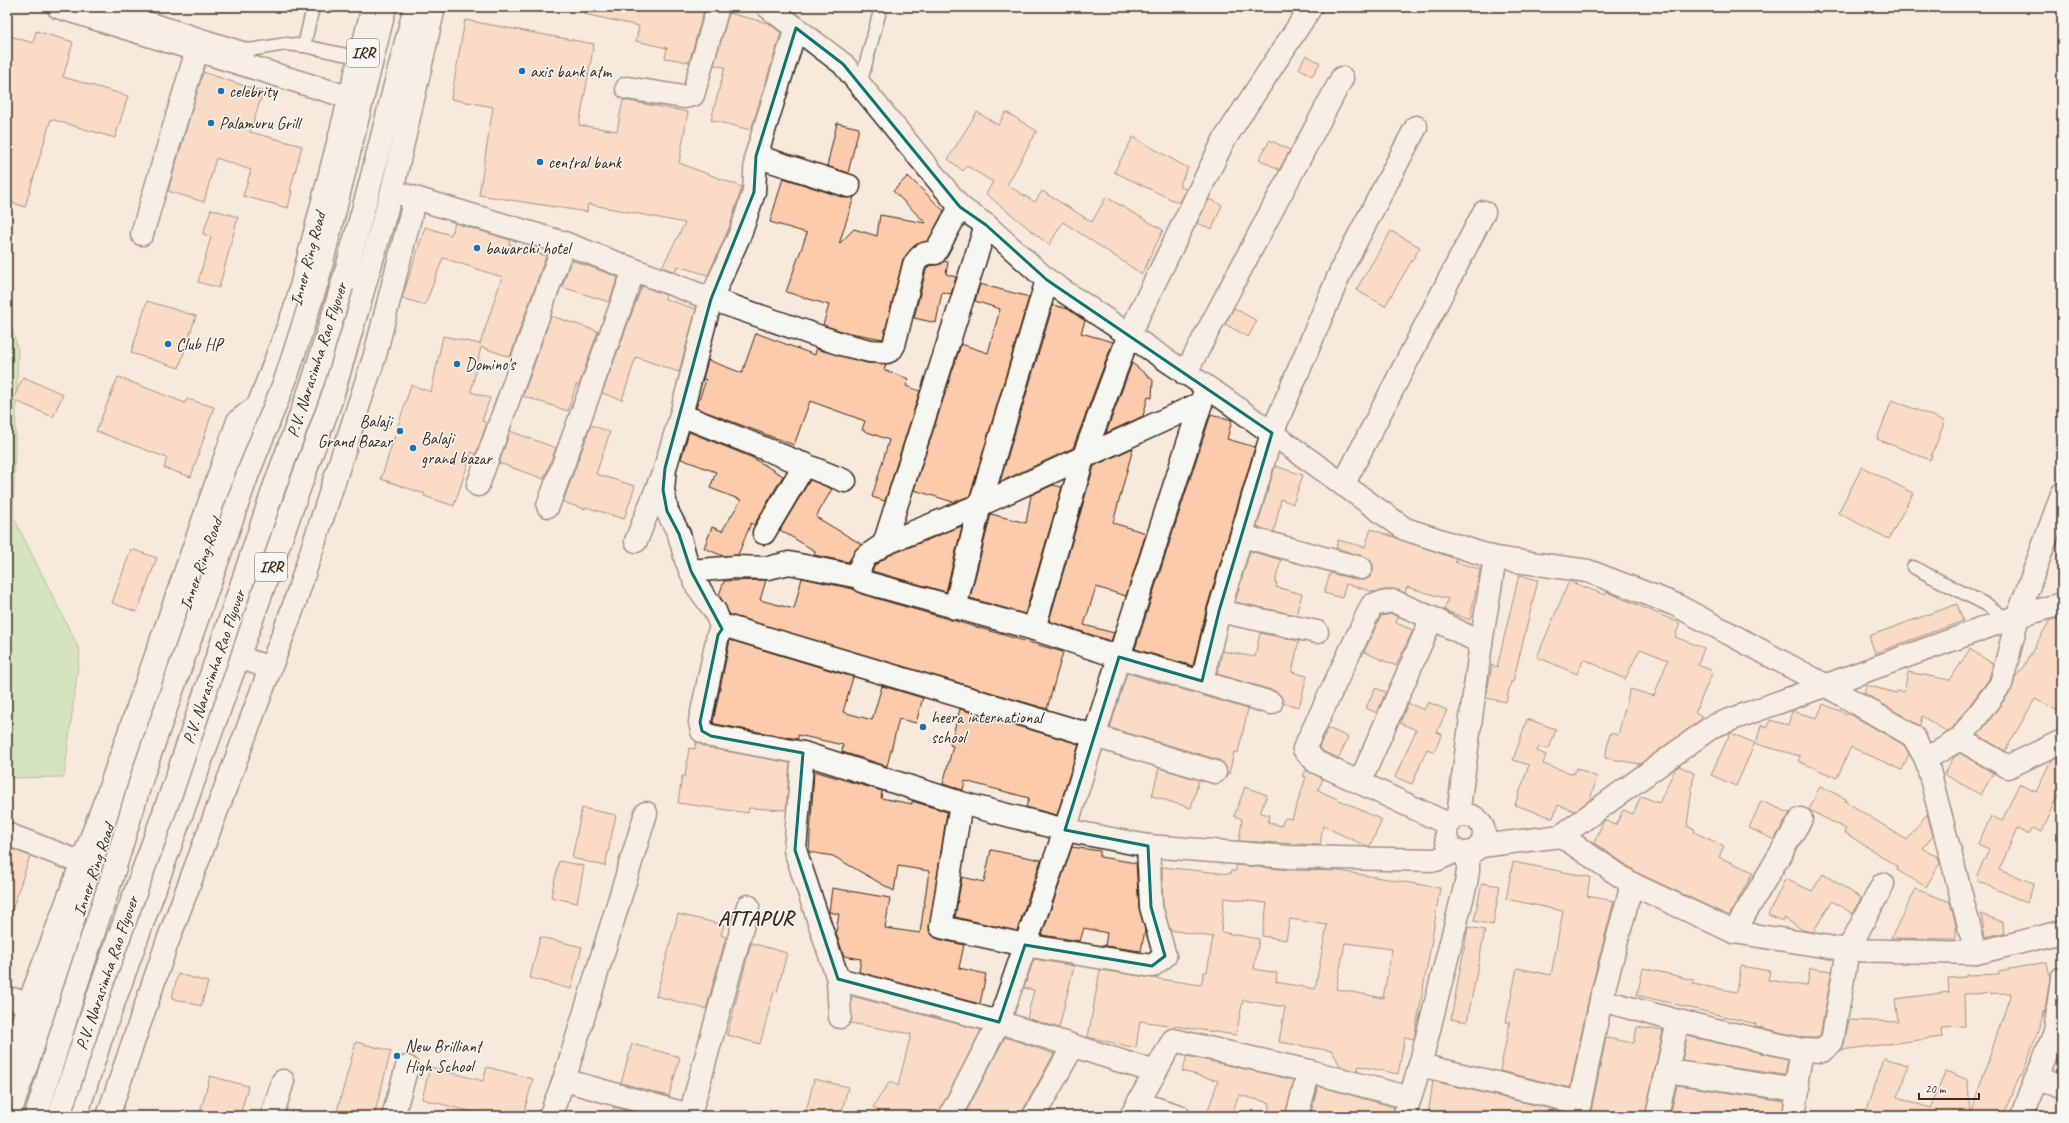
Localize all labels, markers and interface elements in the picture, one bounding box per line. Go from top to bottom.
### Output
road number: IRR [347,39,379,67]
place label: axis bank atm [530,61,613,82]
marker: axis bank atm [517,66,527,76]
place label: celebrity [229,81,278,102]
marker: celebrity [216,86,226,96]
place label: Palamuru Grill [219,113,303,134]
marker: Palamuru Grill [206,118,216,128]
place label: central bank [548,152,623,173]
marker: central bank [535,157,545,167]
street label: Inner Ring Road [285,207,331,308]
place label: bawarchi hotel [485,238,573,259]
marker: bawarchi hotel [472,243,482,253]
street label: P.V. Narasimha Rao Flyover [282,278,352,440]
place label: Club HP [176,334,225,355]
marker: Club HP [163,339,173,349]
place label: Domino's [465,354,517,375]
marker: Domino's [452,359,462,369]
place label: Balaji Grand Bazar [318,411,395,452]
marker: Balaji Grand Bazar [395,426,405,436]
place label: Balaji grand bazar [421,428,494,469]
marker: Balaji grand bazar [408,443,418,453]
street label: Inner Ring Road [175,513,228,613]
road number: IRR [255,553,287,581]
street label: P.V. Narasimha Rao Flyover [178,586,251,747]
place label: heera international school [931,707,1045,748]
marker: heera international school [918,722,928,732]
street label: Inner Ring Road [68,819,120,919]
street label: P.V. Narasimha Rao Flyover [71,892,144,1053]
district label: ATTAPUR [718,905,797,931]
place label: New Brilliant High School [405,1036,484,1077]
marker: New Brilliant High School [392,1051,402,1061]
scale bar [1919,1075,1979,1101]
text: 20 m [1925,1081,1947,1097]

